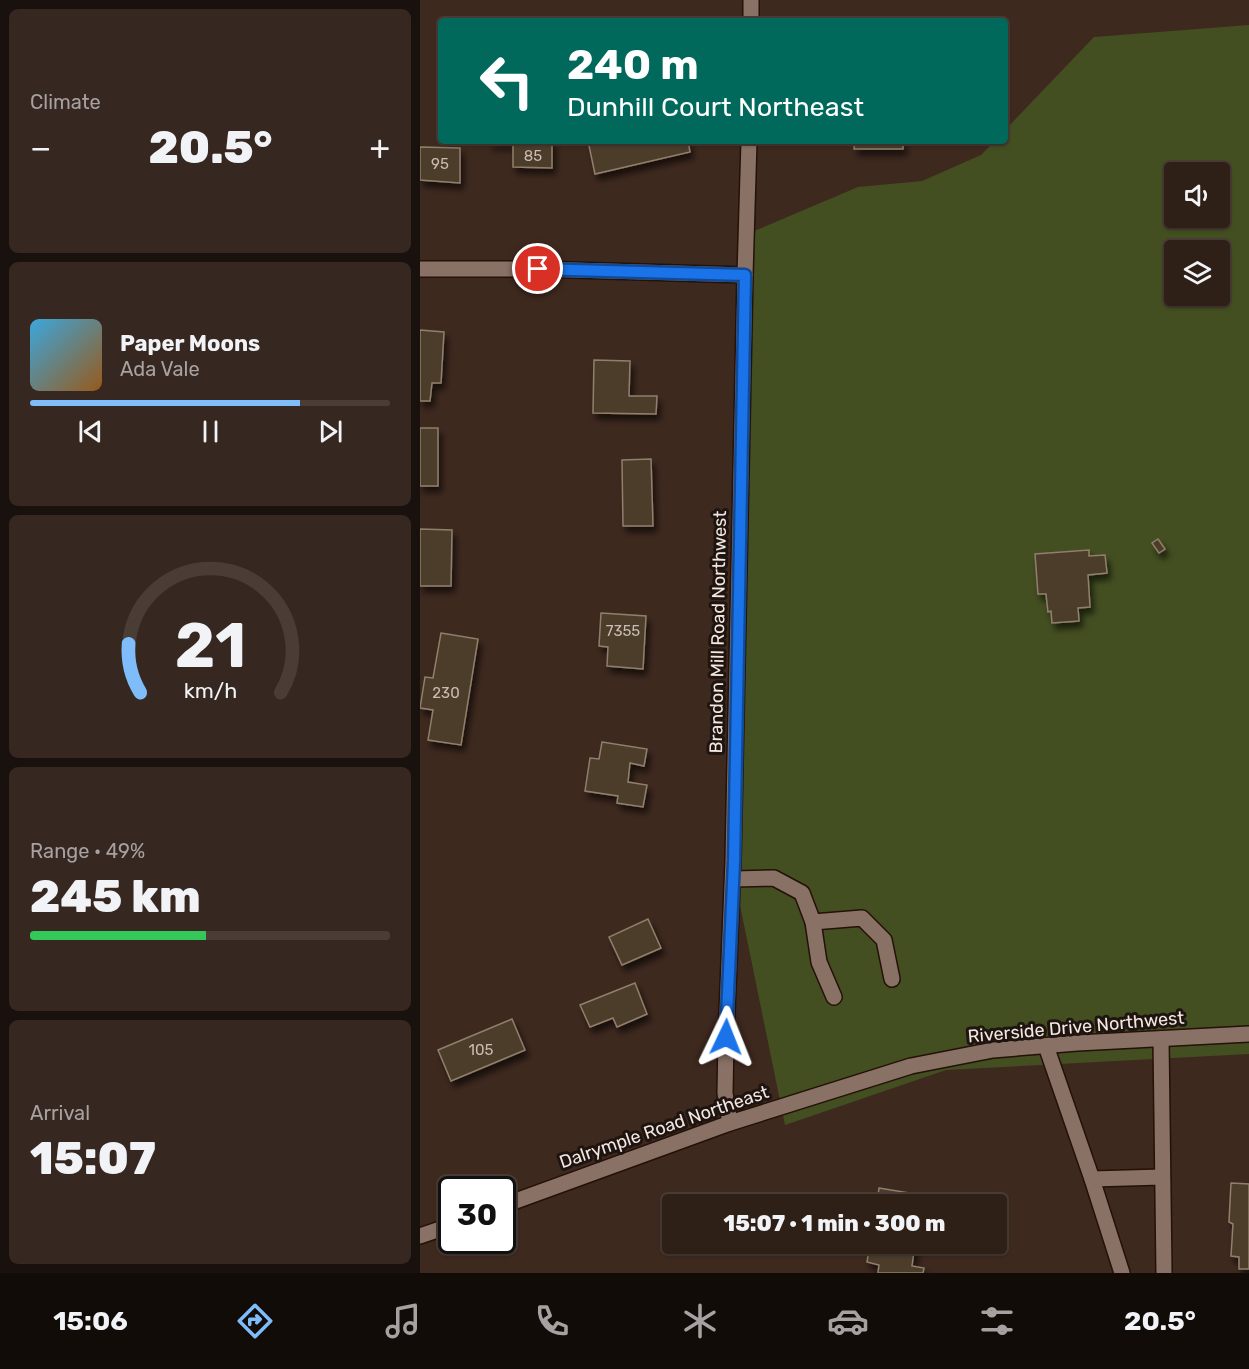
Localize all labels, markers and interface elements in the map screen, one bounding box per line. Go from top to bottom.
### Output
text: 240 m [567,40,699,90]
icon: left [468,42,546,120]
text: Climate [30,90,101,114]
text: Dunhill Court Northeast [567,91,864,123]
text: 20.5° [148,121,273,174]
text: − [30,128,51,167]
text: + [369,128,390,167]
house number: 85 [524,147,542,165]
house number: 95 [431,155,449,173]
map controls [1164,162,1230,306]
button: sound [1164,162,1230,228]
button: layers [1164,240,1230,306]
pin [512,243,563,294]
icon: arrive [521,252,554,285]
text: Paper Moons [120,330,260,357]
text: Ada Vale [120,357,200,381]
icon: previous [74,415,107,448]
icon: pause [194,415,227,448]
icon: next [314,415,347,448]
street label: Brandon Mill Road Northwest [705,510,731,754]
text: 21 [174,610,246,684]
house number: 7355 [606,622,640,640]
text: km/h [183,679,237,704]
house number: 230 [432,684,460,702]
text: Range · 49% [30,839,145,863]
text: 245 km [30,870,201,923]
position arrow [694,1005,758,1069]
street label: Riverside Drive Northwest [967,1007,1185,1047]
house number: 105 [469,1041,494,1059]
street label: Dalrymple Road Northeast [556,1081,772,1173]
text: Arrival [30,1101,90,1125]
text: 15:07 [30,1132,156,1185]
speed limit sign: 30 [438,1176,516,1254]
text: 15:07 · 1 min · 300 m [724,1210,945,1237]
icon: directions [234,1300,276,1342]
icon: music [382,1300,424,1342]
icon: phone [531,1300,573,1342]
icon: climate [679,1300,721,1342]
icon: car [827,1300,869,1342]
icon: filters [976,1300,1018,1342]
text: 15:06 [53,1305,128,1337]
text: 20.5° [1124,1305,1196,1337]

